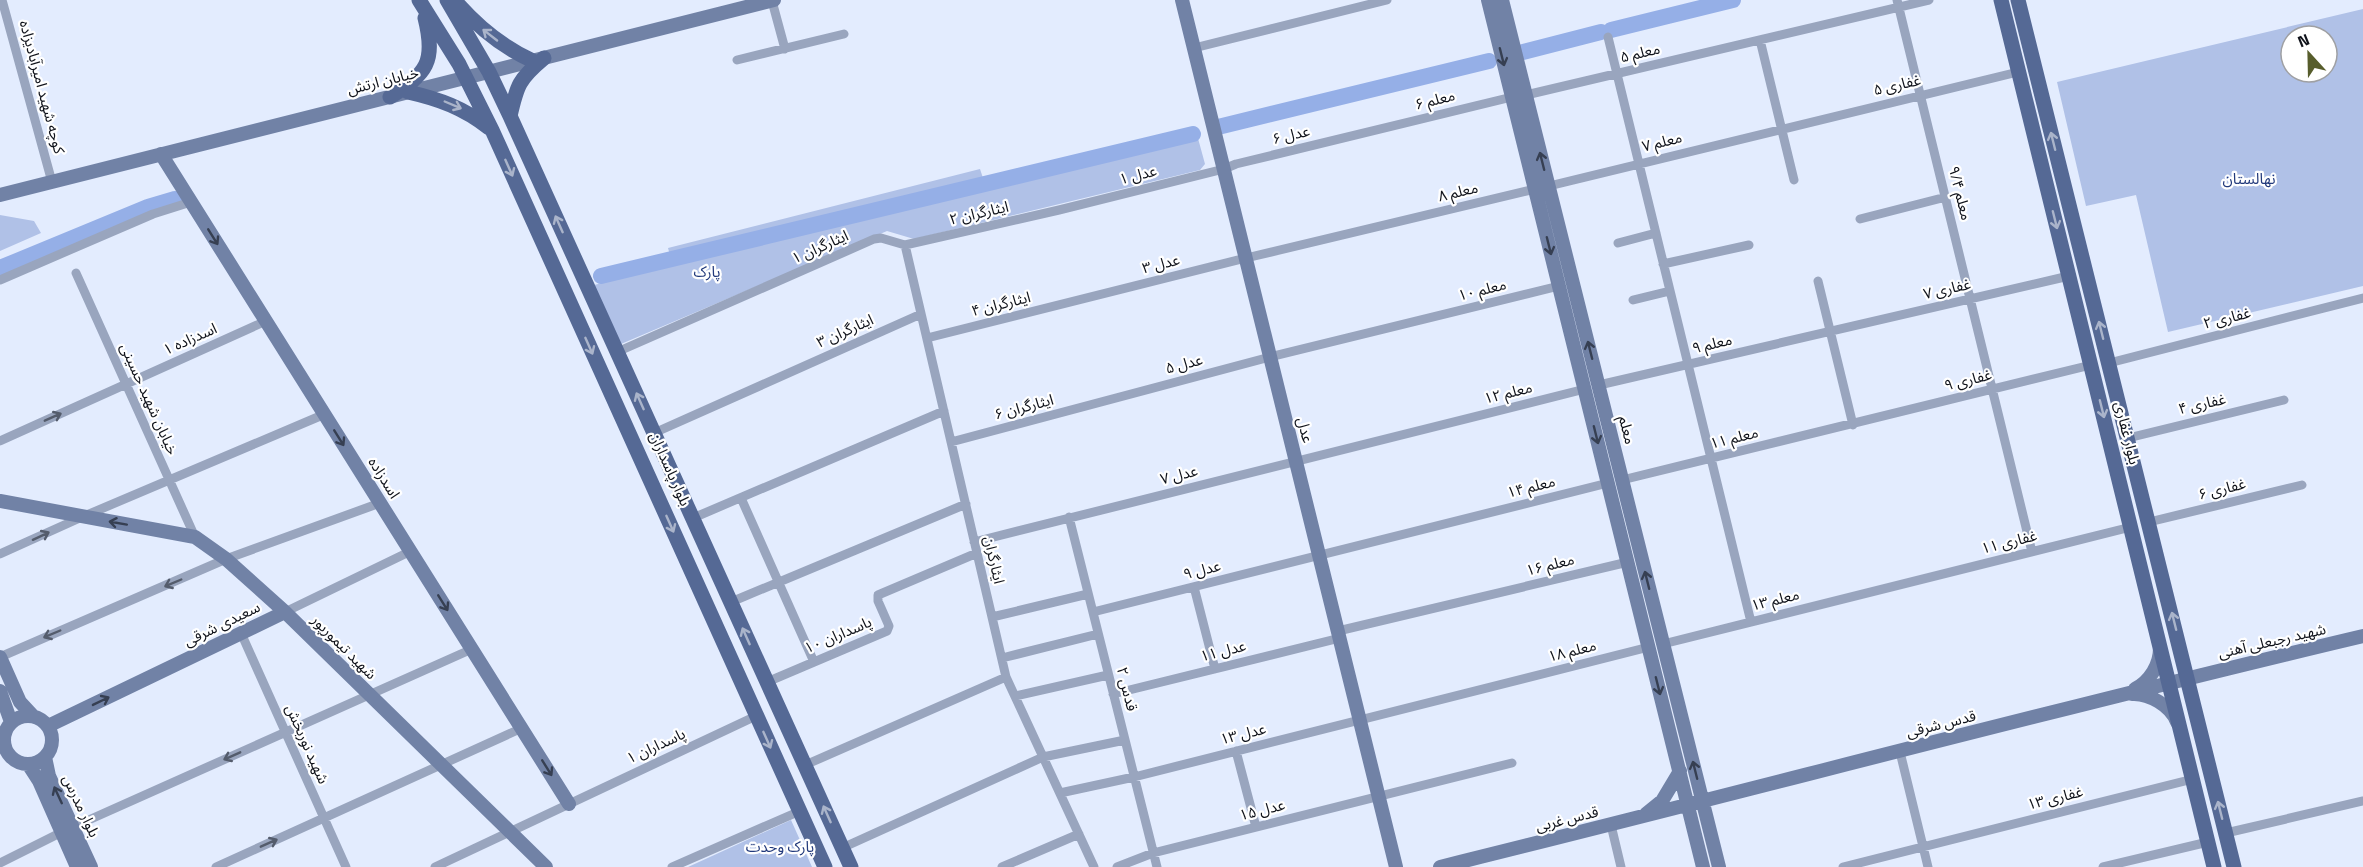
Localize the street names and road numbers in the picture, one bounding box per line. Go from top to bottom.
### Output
street label: کوچه شهید امیرآبادیزاده [14,18,72,157]
street label: معلم ۵ [1618,37,1662,68]
street label: خیابان ارتش [345,60,421,100]
street label: غفاری ۵ [1871,68,1923,101]
street label: معلم ۶ [1412,83,1457,116]
street label: عدل ۶ [1270,119,1312,150]
street label: معلم ۷ [1639,125,1684,158]
street label: عدل ۱ [1117,159,1159,190]
street label: معلم ۹/۴ [1943,163,1978,222]
street label: معلم ۸ [1436,176,1480,207]
street label: ایثارگران ۲ [947,195,1011,231]
street label: ایثارگران ۱ [788,224,852,269]
street label: عدل ۳ [1140,248,1182,279]
street label: معلم ۱۰ [1455,272,1508,307]
street label: غفاری ۷ [1921,272,1973,305]
street label: ایثارگران ۴ [969,285,1033,322]
street label: غفاری ۲ [2201,300,2253,334]
street label: ایثارگران ۳ [813,308,877,353]
street label: اسدزاده ۱ [159,316,221,361]
street label: معلم ۹ [1690,328,1734,359]
street label: خیابان شهید حسینی [114,339,185,459]
street label: عدل ۵ [1163,347,1206,380]
street label: غفاری ۹ [1942,362,1994,396]
street label: معلم ۱۲ [1481,375,1534,410]
street label: غفاری ۴ [2176,387,2228,420]
street label: ایثارگران ۶ [992,388,1056,425]
street label: بلوار غفاری [2109,399,2146,467]
street label: معلم [1613,413,1642,447]
street label: عدل [1291,415,1320,446]
street label: معلم ۱۱ [1707,420,1760,455]
street label: بلوار پاسداران [644,428,697,510]
street label: اسدزاده [363,452,406,503]
street label: عدل ۷ [1158,459,1200,490]
street label: معلم ۱۴ [1504,469,1557,504]
street label: غفاری ۶ [2196,471,2248,505]
street label: غفاری ۱۱ [1979,523,2040,560]
street label: ایثارگران [978,534,1011,586]
street label: معلم ۱۶‌ [1523,547,1576,582]
street label: عدل ۹ [1181,554,1223,585]
street label: معلم ۱۳ [1748,582,1801,617]
street label: سعیدی شرقی [180,595,264,652]
street label: شهید تیمورپور [306,608,382,685]
street label: پاسداران ۱۰ [800,610,875,659]
street label: شهید رجبعلی آهنی [2216,617,2328,664]
street label: معلم ۱۸ [1545,633,1598,668]
street label: عدل ۱۱ [1198,634,1249,667]
street label: قدس ۲ [1111,664,1144,714]
street label: شهید نوربخش [280,700,335,788]
street label: قدس شرقی [1904,704,1978,743]
street label: عدل ۱۳ [1218,717,1269,750]
street label: پاسداران ۱ [622,722,689,769]
street label: بلوار مدرس [57,771,106,841]
street label: غفاری ۱۳ [2025,779,2086,816]
street label: عدل ۱۵ [1237,793,1288,826]
street label: قدس غربی [1533,800,1601,837]

